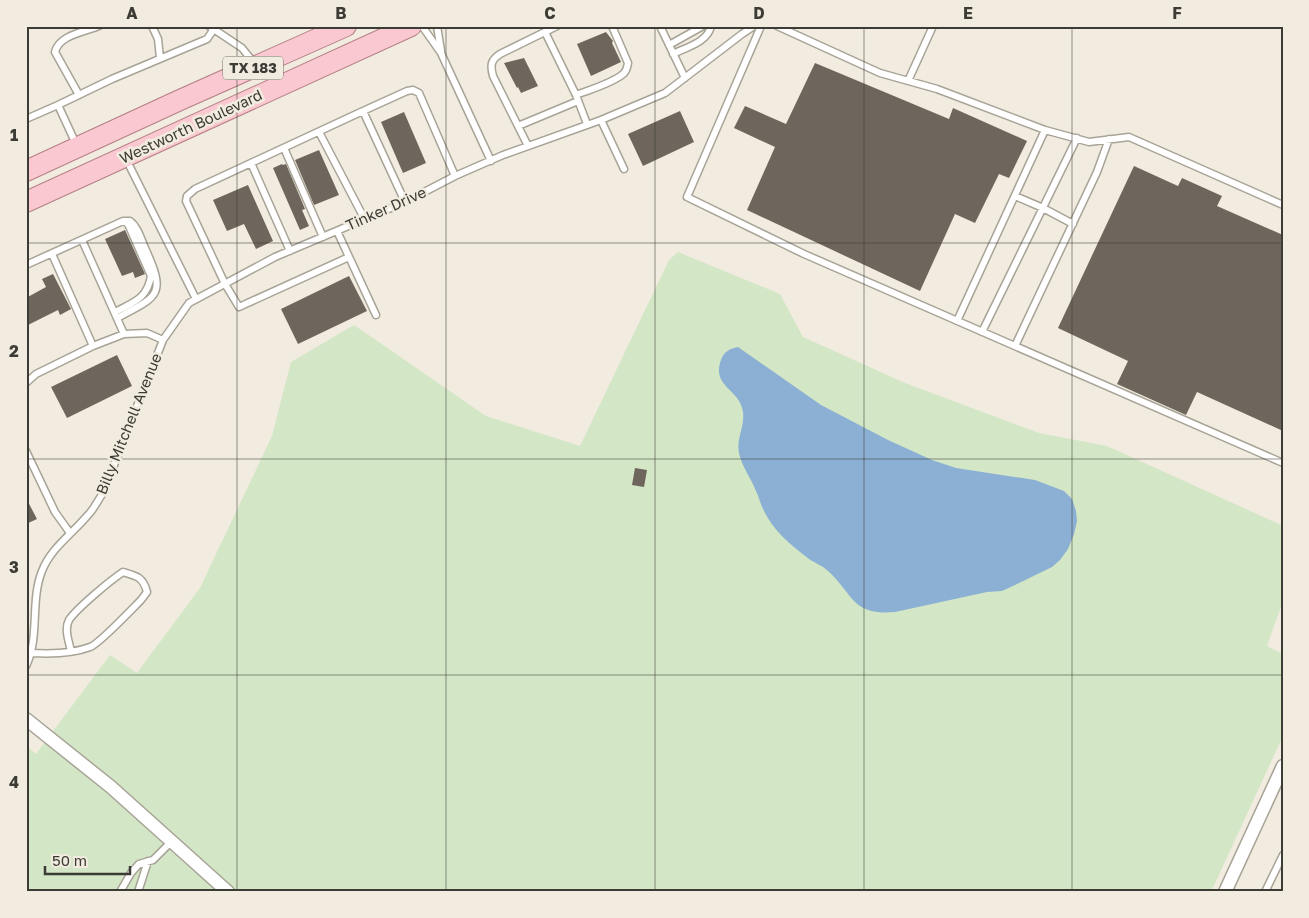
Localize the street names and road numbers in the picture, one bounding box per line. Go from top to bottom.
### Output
road number: TX 183 [223,56,283,80]
street label: Westworth Boulevard [116,85,265,167]
street label: Tinker Drive [343,182,429,234]
street label: Billy Mitchell Avenue [91,350,165,497]

